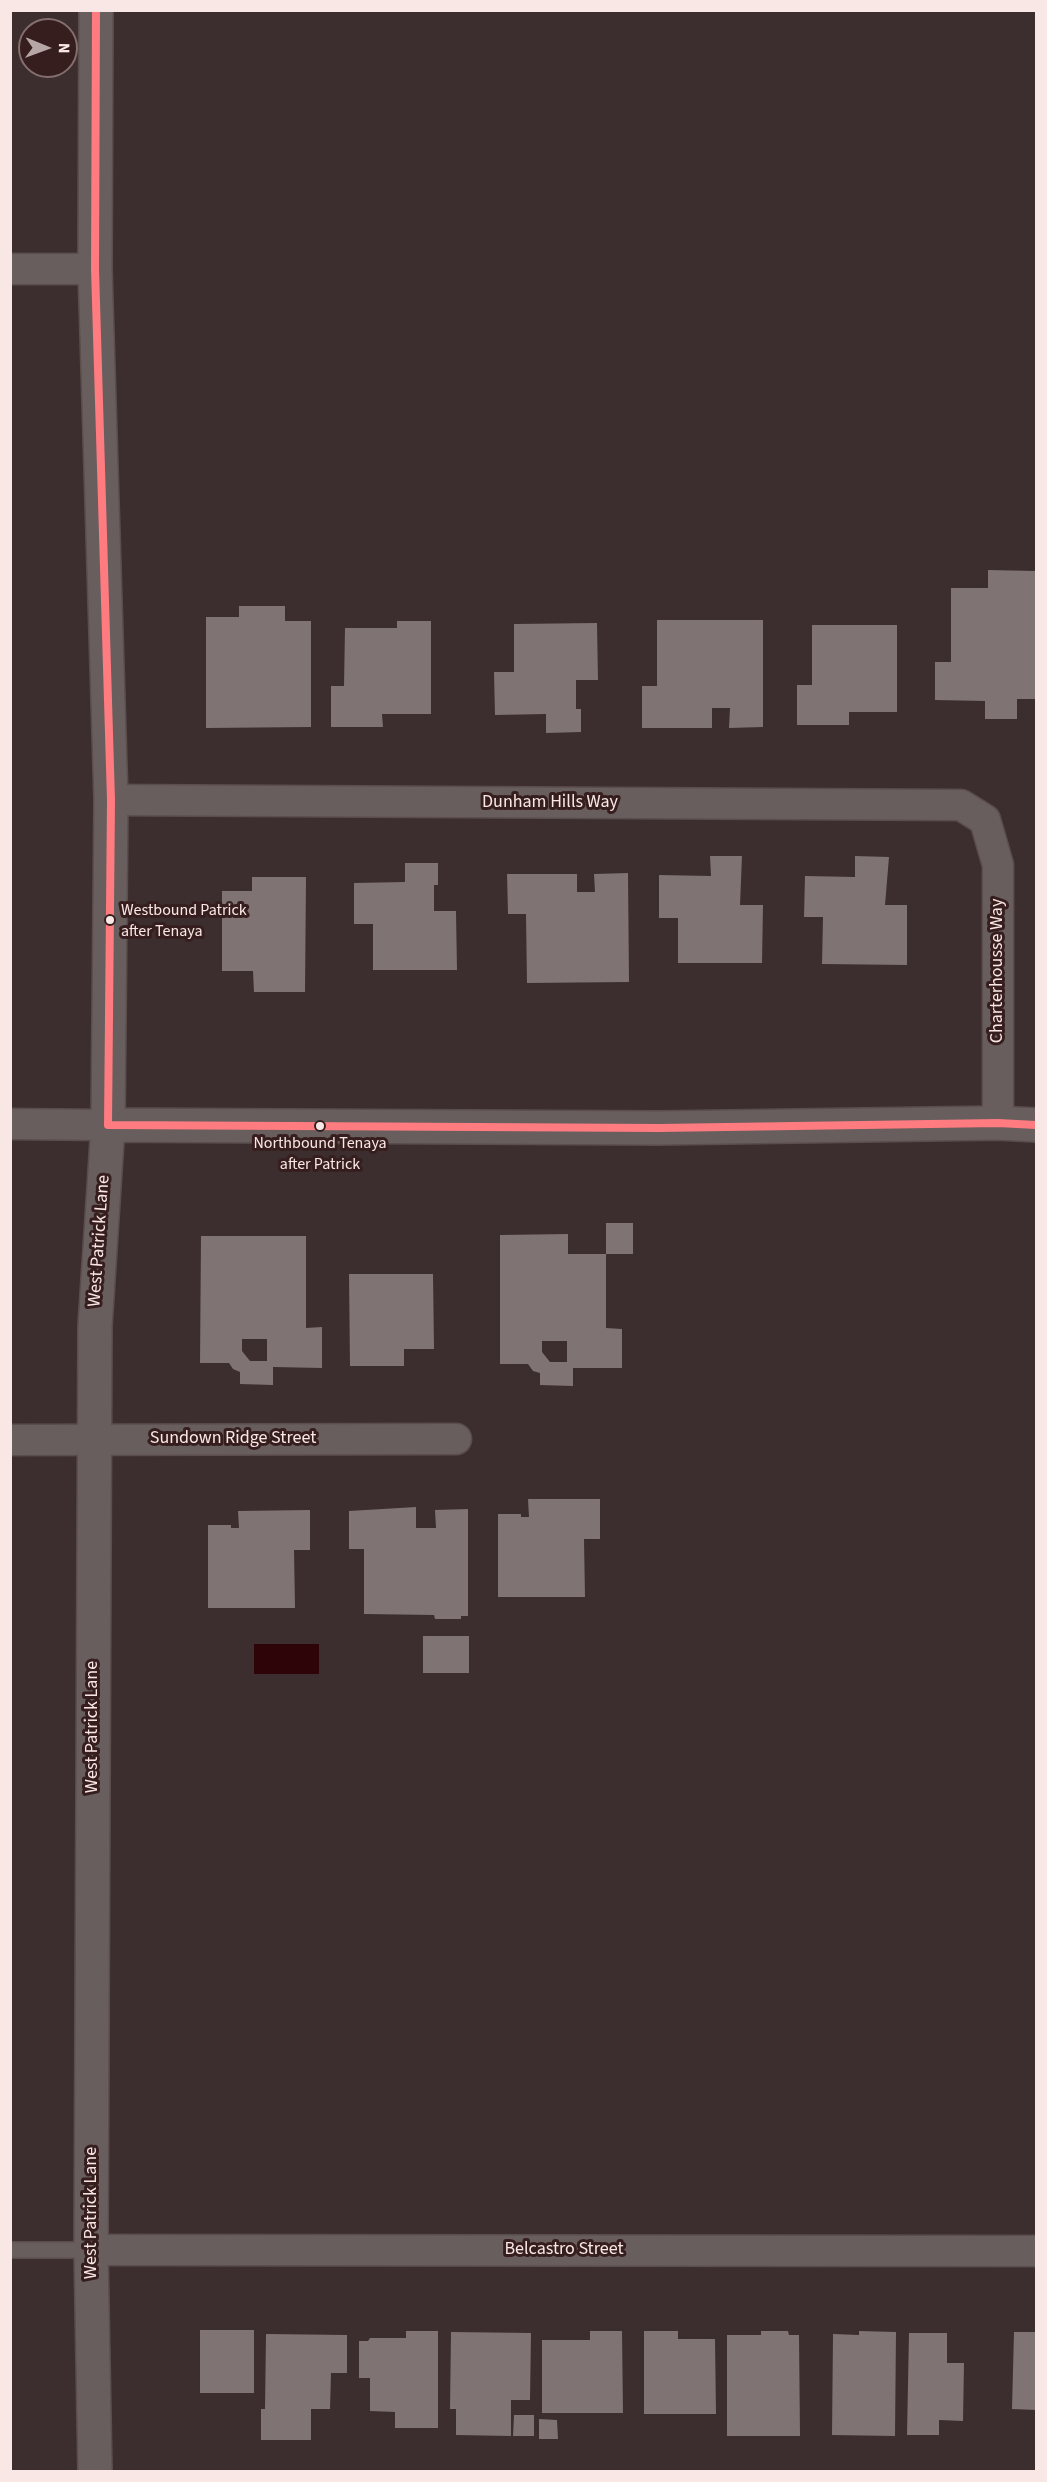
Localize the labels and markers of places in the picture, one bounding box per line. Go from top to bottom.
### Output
place label: Westbound Patrick after Tenaya [121,901,247,939]
marker: Westbound Patrick after Tenaya [104,914,116,926]
marker: Northbound Tenaya after Patrick [314,1120,326,1132]
place label: Northbound Tenaya after Patrick [253,1134,387,1172]

